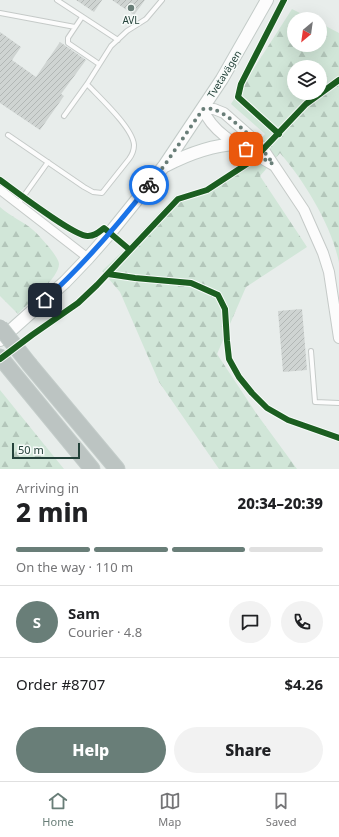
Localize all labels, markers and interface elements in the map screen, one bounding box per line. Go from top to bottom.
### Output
marker: AVL [126,3,136,13]
north arrow [287,12,327,52]
map controls [287,12,327,100]
place label: AVL [122,13,140,27]
street label: Tvetavägen [204,47,244,101]
button: layers [287,60,327,100]
pin [229,132,263,166]
icon: bag [235,138,257,160]
courier [129,165,169,205]
icon: bike [138,174,160,196]
pin [28,283,62,317]
icon: home [34,289,56,311]
scale bar [12,441,80,460]
text: 50 m [18,442,44,457]
text: Arriving in [16,479,79,497]
text: 20:34–20:39 [238,493,323,513]
text: 2 min [16,494,89,530]
text: On the way · 110 m [16,558,133,576]
button: chat [229,601,271,643]
button: phone [281,601,323,643]
text: Sam [68,603,100,623]
text: S [33,612,41,632]
text: Courier · 4.8 [68,623,142,641]
text: Order #8707 [16,674,105,694]
text: $4.26 [284,674,323,694]
button: Help [16,727,166,773]
button: Share [174,727,323,773]
tab: Home [42,790,74,829]
tab: Map [158,790,181,829]
tab: Saved [266,790,297,829]

